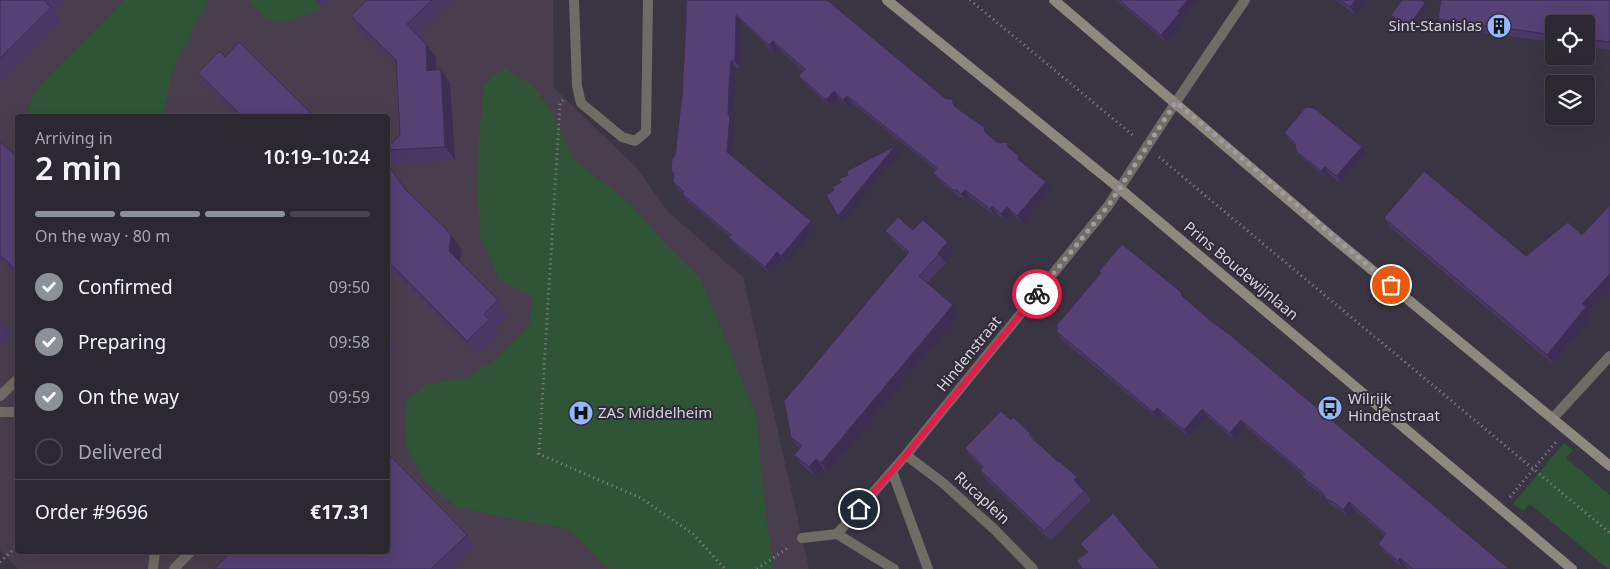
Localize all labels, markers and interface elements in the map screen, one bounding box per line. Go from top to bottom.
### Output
building icon: Sint-Stanislas [1486,13,1512,39]
place label: Sint-Stanislas [1389,15,1482,35]
map controls [1545,15,1595,125]
button: locate [1545,15,1595,65]
button: layers [1545,75,1595,125]
text: Arriving in [35,127,113,149]
text: 10:19–10:24 [263,144,370,170]
text: 2 min [35,146,122,189]
street label: Prins Boudewijnlaan [1180,216,1303,324]
text: On the way · 80 m [35,225,170,247]
pin [1370,264,1412,306]
courier [1012,269,1062,319]
icon: bag [1377,271,1405,299]
icon: check [35,273,63,301]
text: Confirmed [78,274,173,300]
text: 09:50 [329,276,370,298]
icon: bike [1023,280,1051,308]
street label: Hindenstraat [932,311,1005,395]
icon: check [35,328,63,356]
text: Preparing [78,329,166,355]
text: 09:58 [329,331,370,353]
icon: check [35,383,63,411]
text: On the way [78,384,179,410]
text: 09:59 [329,386,370,408]
place label: Wilrijk Hindenstraat [1348,388,1441,425]
bus stop icon: Wilrijk Hindenstraat [1317,395,1343,421]
hospital icon: ZAS Middelheim [568,400,594,426]
place label: ZAS Middelheim [598,402,712,422]
text: Delivered [78,439,163,465]
street label: Rucaplein [951,466,1015,528]
pin [838,488,880,530]
icon: home [845,495,873,523]
text: Order #9696 [35,499,148,525]
text: €17.31 [310,499,370,525]

